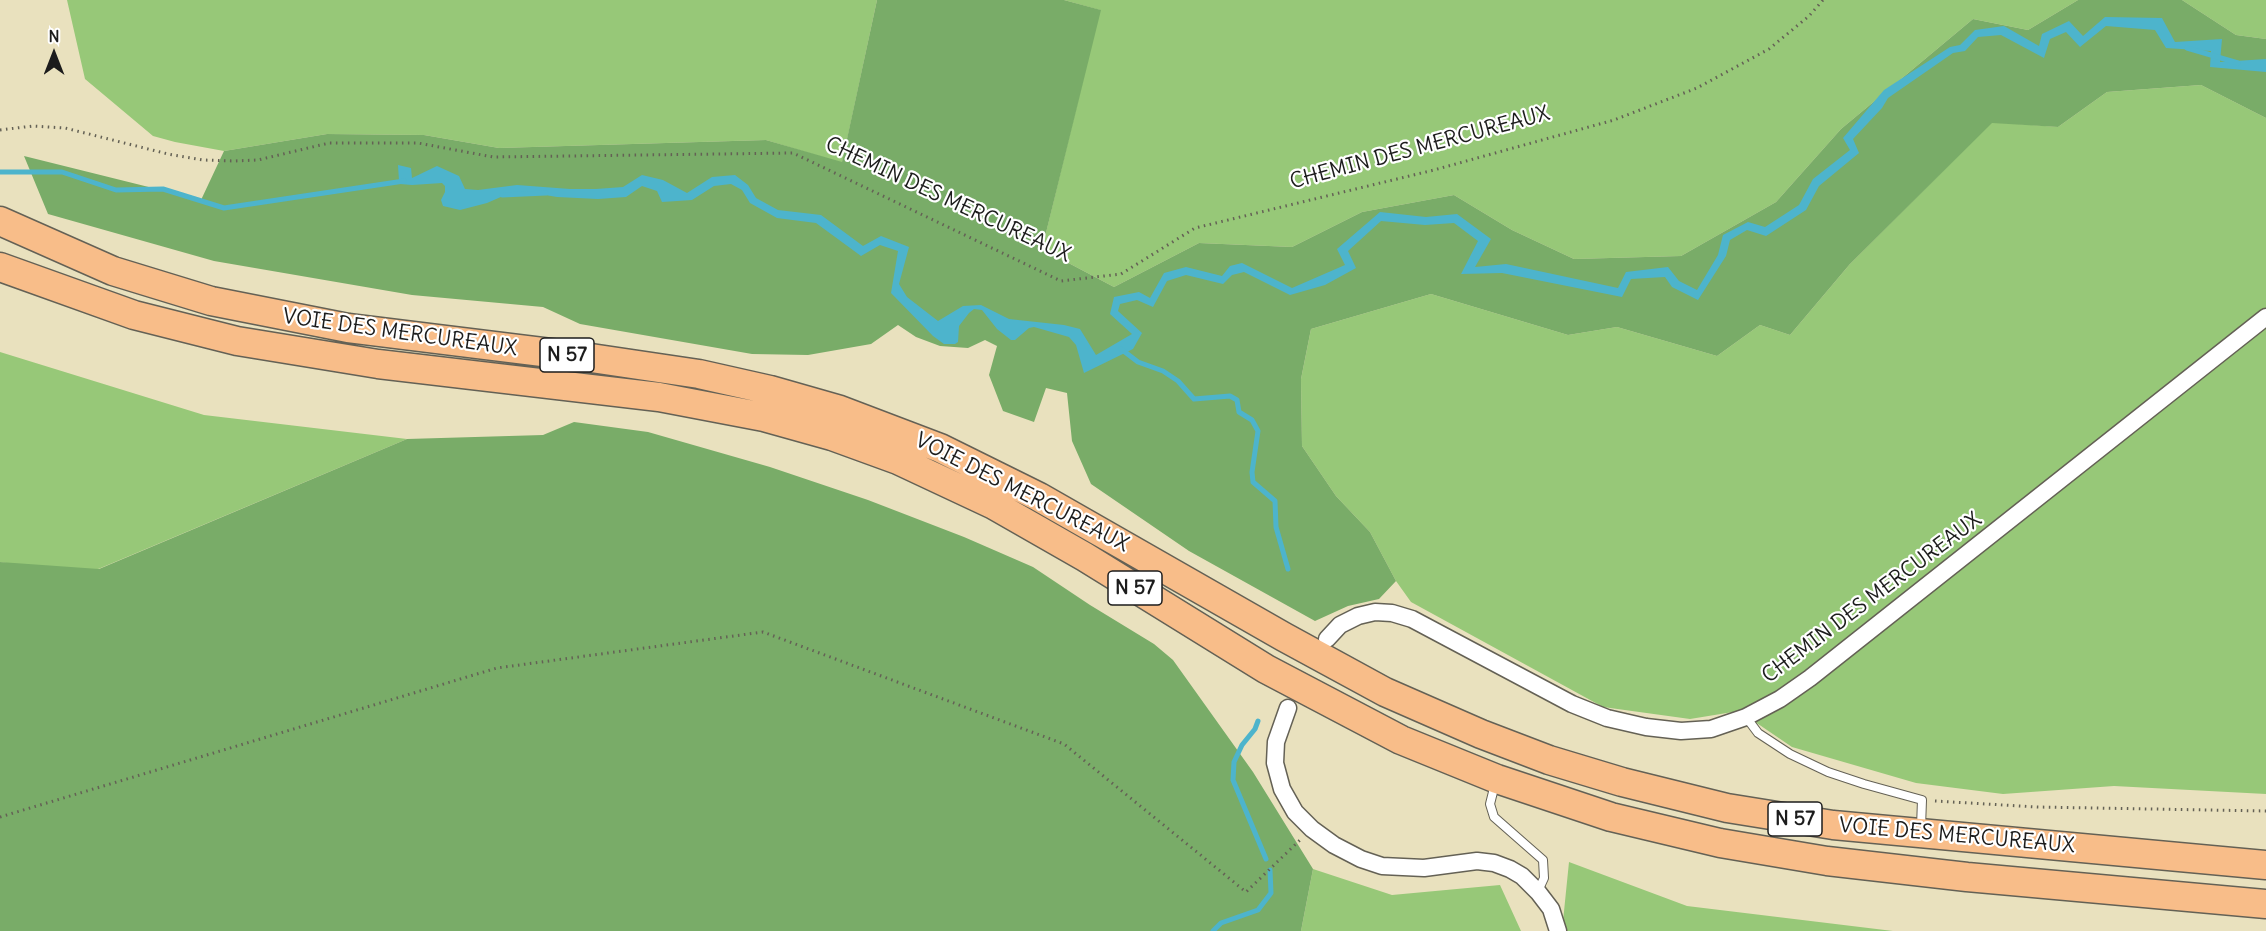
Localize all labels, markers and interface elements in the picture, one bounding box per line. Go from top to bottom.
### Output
north arrow [24,24,84,84]
text: N [48,26,60,46]
street label: CHEMIN DES MERCUREAUX [1287,101,1553,195]
street label: CHEMIN DES MERCUREAUX [821,132,1075,268]
street label: VOIE DES MERCUREAUX [281,304,519,362]
road number: N 57 [540,338,594,372]
street label: VOIE DES MERCUREAUX [911,428,1133,558]
street label: CHEMIN DES MERCUREAUX [1757,507,1987,689]
road number: N 57 [1108,571,1162,605]
road number: N 57 [1768,802,1822,836]
street label: VOIE DES MERCUREAUX [1838,813,2076,859]

